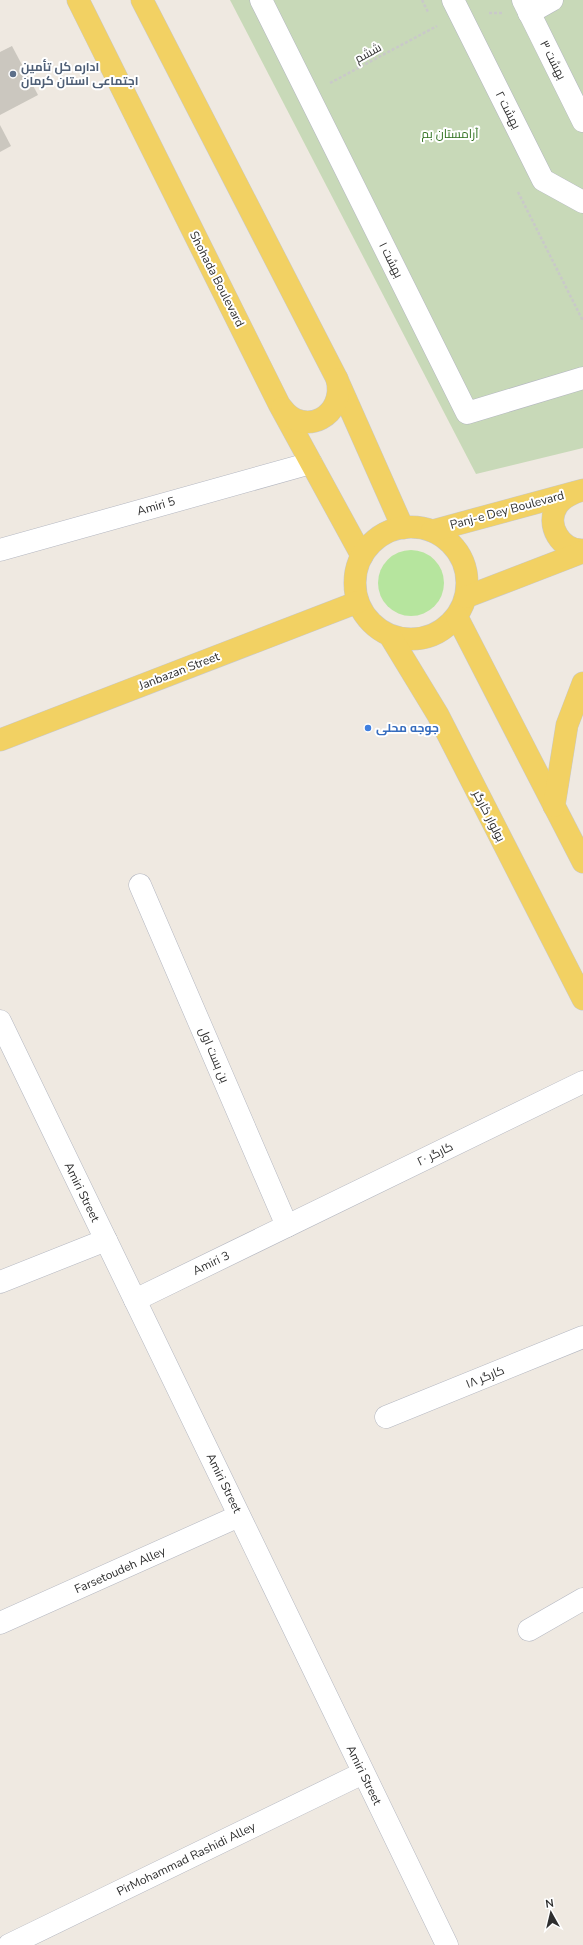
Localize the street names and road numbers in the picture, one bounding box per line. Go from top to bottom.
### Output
street label: بهشت ۳ [536,37,570,83]
street label: ششم [352,39,384,67]
street label: بهشت ۲ [492,88,524,132]
street label: Shohada Boulevard [186,228,248,330]
street label: بهشت ۱ [375,239,407,281]
street label: Panj-e Dey Boulevard [448,487,566,533]
street label: Amiri 5 [135,493,177,519]
street label: Janbazan Street [136,648,222,694]
street label: بولوار کارگر [469,787,509,844]
street label: بن بست اول [195,1025,233,1085]
street label: کارگر ۲۰ [414,1138,456,1170]
street label: Amiri Street [61,1159,104,1225]
street label: Amiri 3 [190,1247,232,1279]
street label: کارگر ۱۸ [463,1362,507,1392]
street label: Amiri Street [203,1450,246,1516]
street label: Farsetoudeh Alley [72,1542,169,1597]
street label: Amiri Street [343,1742,386,1808]
street label: PirMohammad Rashidi Alley [114,1818,259,1900]

